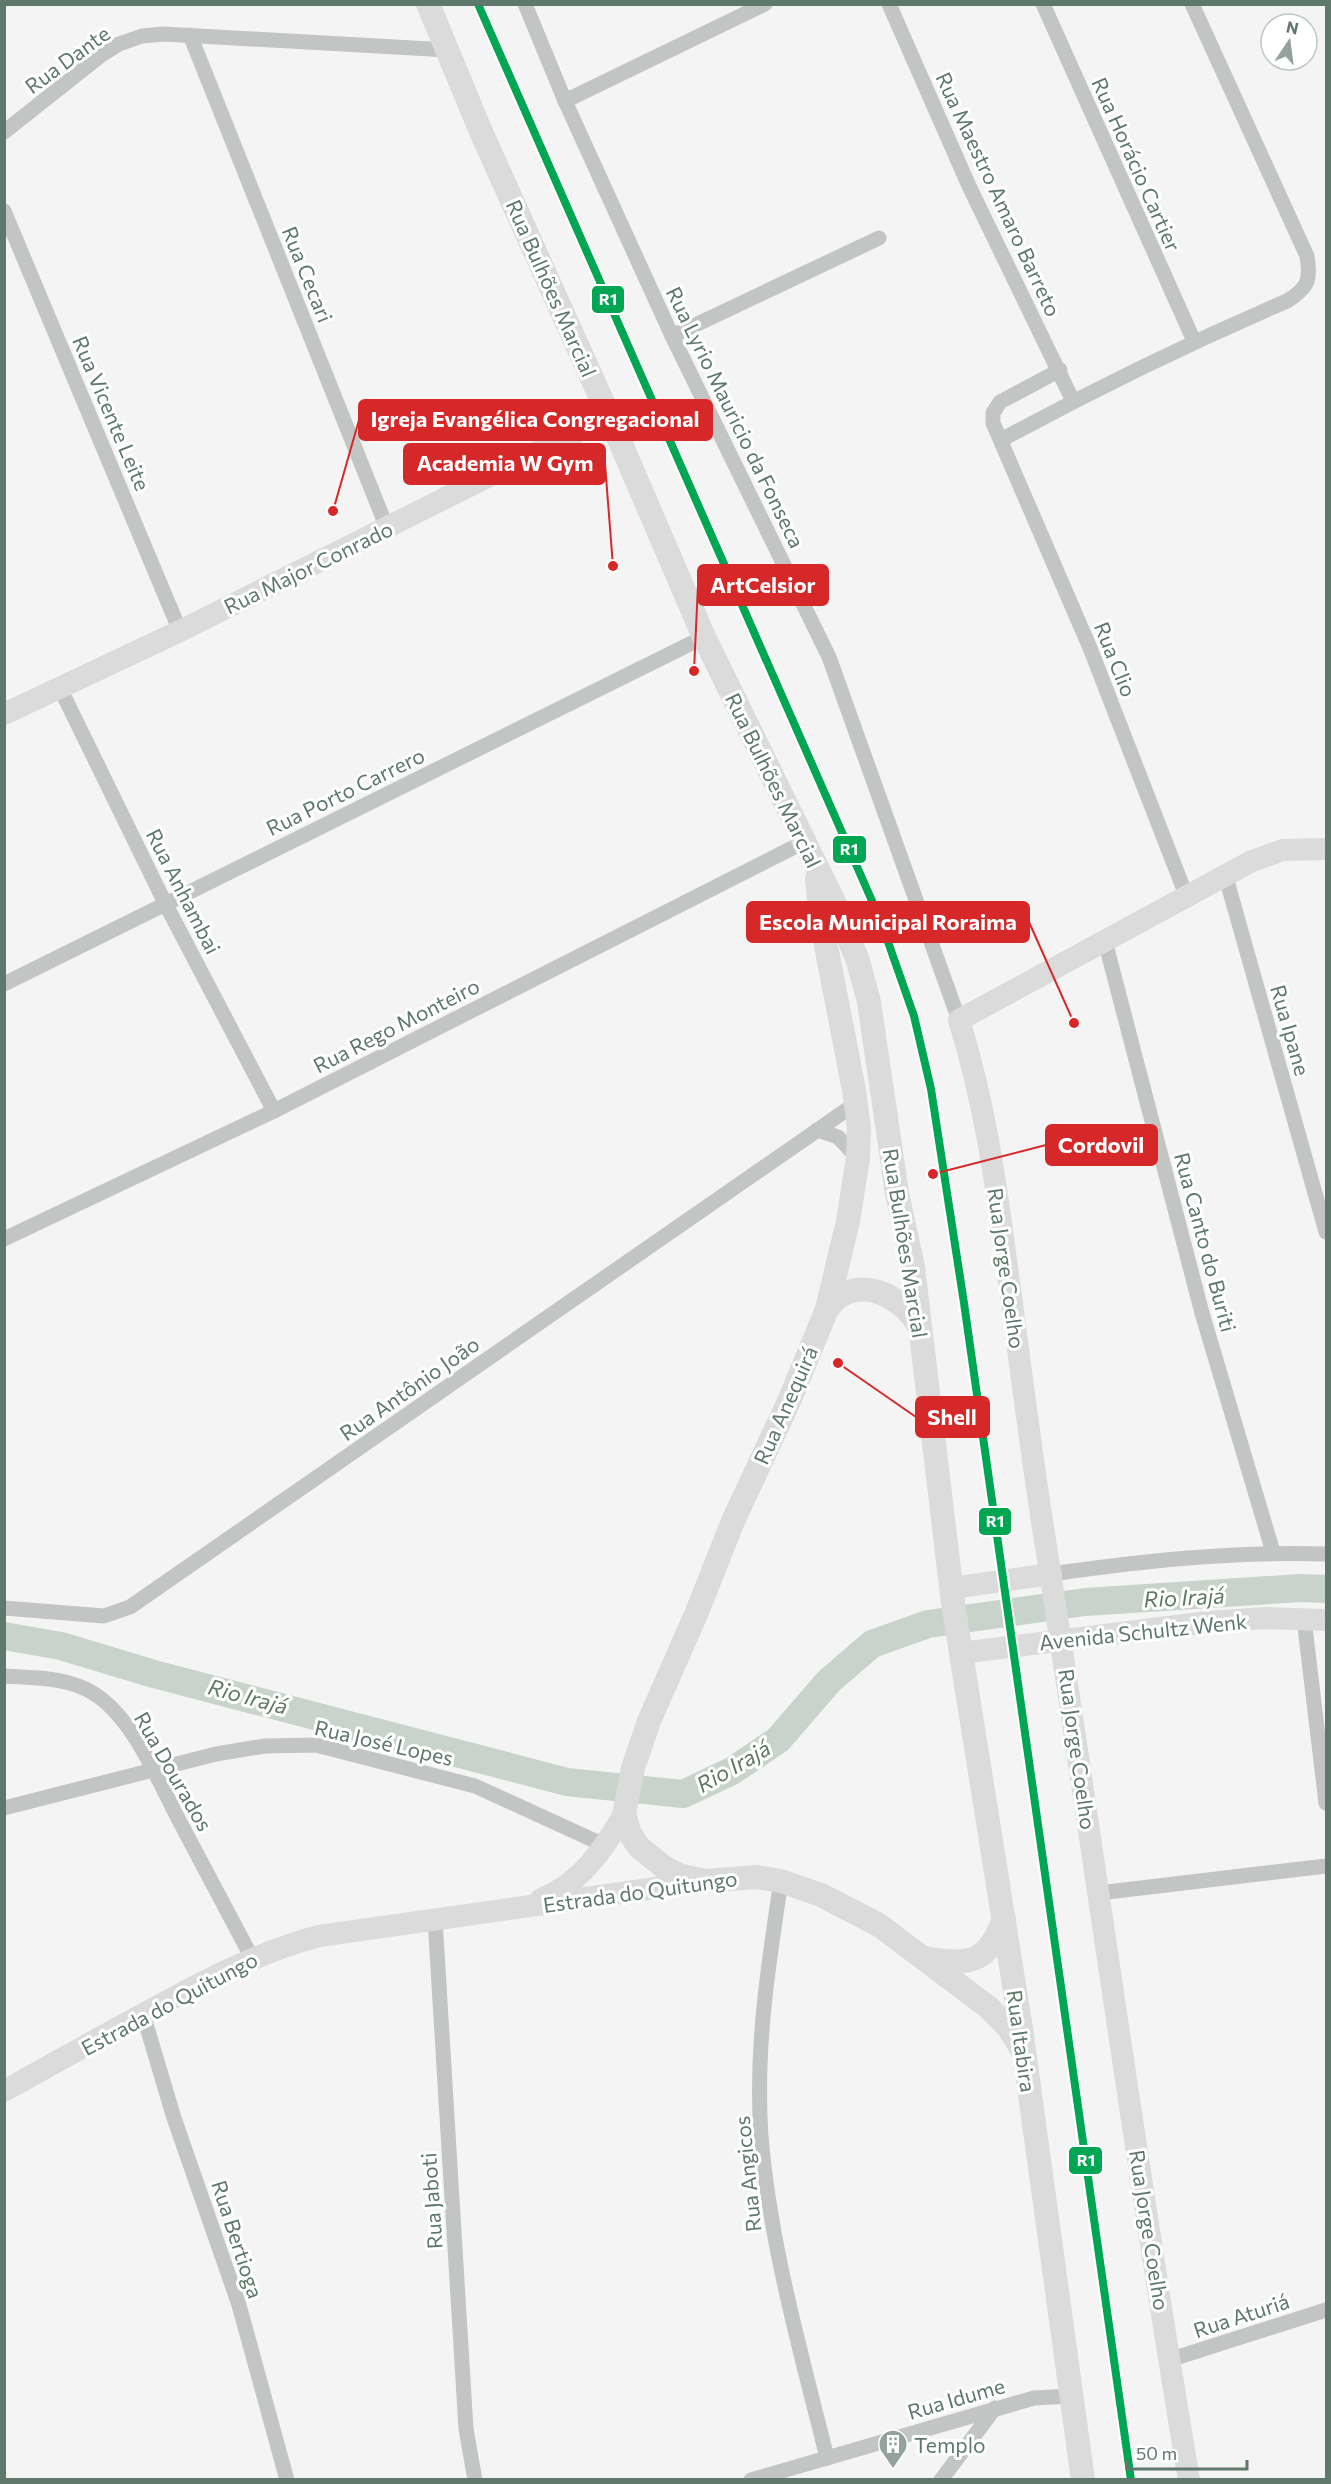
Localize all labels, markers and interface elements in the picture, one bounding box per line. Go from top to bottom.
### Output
north arrow [1259,12,1319,72]
text: N [1285,16,1300,38]
street label: Rua Dante [20,20,114,98]
street label: Rua Maestro Amaro Barreto [931,68,1067,320]
street label: Rua Horácio Cartier [1087,73,1187,255]
street label: Rua Bulhões Marcial [502,195,602,381]
street label: Rua Cecari [277,222,339,326]
street label: Rua Lyrio Mauricio da Fonseca [662,282,810,552]
line badge: R1 [591,285,625,314]
text: R1 [599,289,617,308]
street label: Rua Vicente Leite [68,332,156,494]
callout: Igreja Evangélica Congregacional [359,400,712,440]
text: Igreja Evangélica Congregacional [370,405,700,432]
callout: Academia W Gym [404,444,605,484]
text: Academia W Gym [416,449,594,476]
street label: Rua Major Conrado [220,515,396,619]
callout: ArtCelsior [698,565,828,605]
text: ArtCelsior [710,571,816,598]
street label: Rua Clio [1090,618,1142,700]
street label: Rua Bulhões Marcial [721,688,827,872]
street label: Rua Porto Carrero [262,742,428,840]
street label: Rua Anhambai [142,824,226,958]
line badge: R1 [832,835,867,864]
text: R1 [840,839,858,858]
callout: Escola Municipal Roraima [747,902,1029,942]
text: Escola Municipal Roraima [759,908,1017,935]
street label: Rua Rego Monteiro [309,972,483,1078]
street label: Rua Ipane [1266,982,1316,1078]
callout: Cordovil [1046,1125,1157,1165]
text: Cordovil [1058,1131,1144,1158]
street label: Rua Bulhões Marcial [879,1146,933,1340]
street label: Rua Canto do Buriti [1170,1149,1242,1335]
street label: Rua Jorge Coelho [983,1186,1031,1350]
street label: Rua Antônio João [335,1331,483,1445]
street label: Rua Anequirá [748,1342,822,1468]
callout: Shell [916,1397,989,1437]
text: Shell [927,1403,977,1430]
line badge: R1 [978,1507,1012,1536]
text: R1 [986,1511,1004,1530]
water label: Rio Irajá [1143,1581,1226,1613]
street label: Avenida Schultz Wenk [1038,1608,1248,1654]
street label: Rua Jorge Coelho [1054,1667,1102,1831]
water label: Rio Irajá [205,1672,291,1720]
street label: Rua Dourados [130,1707,218,1835]
street label: Rua José Lopes [312,1714,456,1770]
water label: Rio Irajá [691,1734,775,1798]
street label: Estrada do Quitungo [541,1865,739,1917]
street label: Estrada do Quitungo [77,1946,261,2060]
street label: Rua Itabira [1002,1988,1042,2094]
street label: Rua Angicos [728,2115,766,2233]
line badge: R1 [1068,2146,1103,2175]
street label: Rua Jorge Coelho [1125,2148,1175,2312]
text: R1 [1077,2150,1095,2169]
street label: Rua Jaboti [415,2152,447,2250]
street label: Rua Bertioga [207,2177,269,2301]
street label: Rua Aturiá [1190,2288,1292,2342]
street label: Rua Idume [905,2372,1007,2424]
building icon: Templo [877,2428,909,2470]
place label: Templo [914,2432,986,2457]
scale bar [1127,2433,1247,2471]
text: 50 m [1136,2442,1177,2464]

